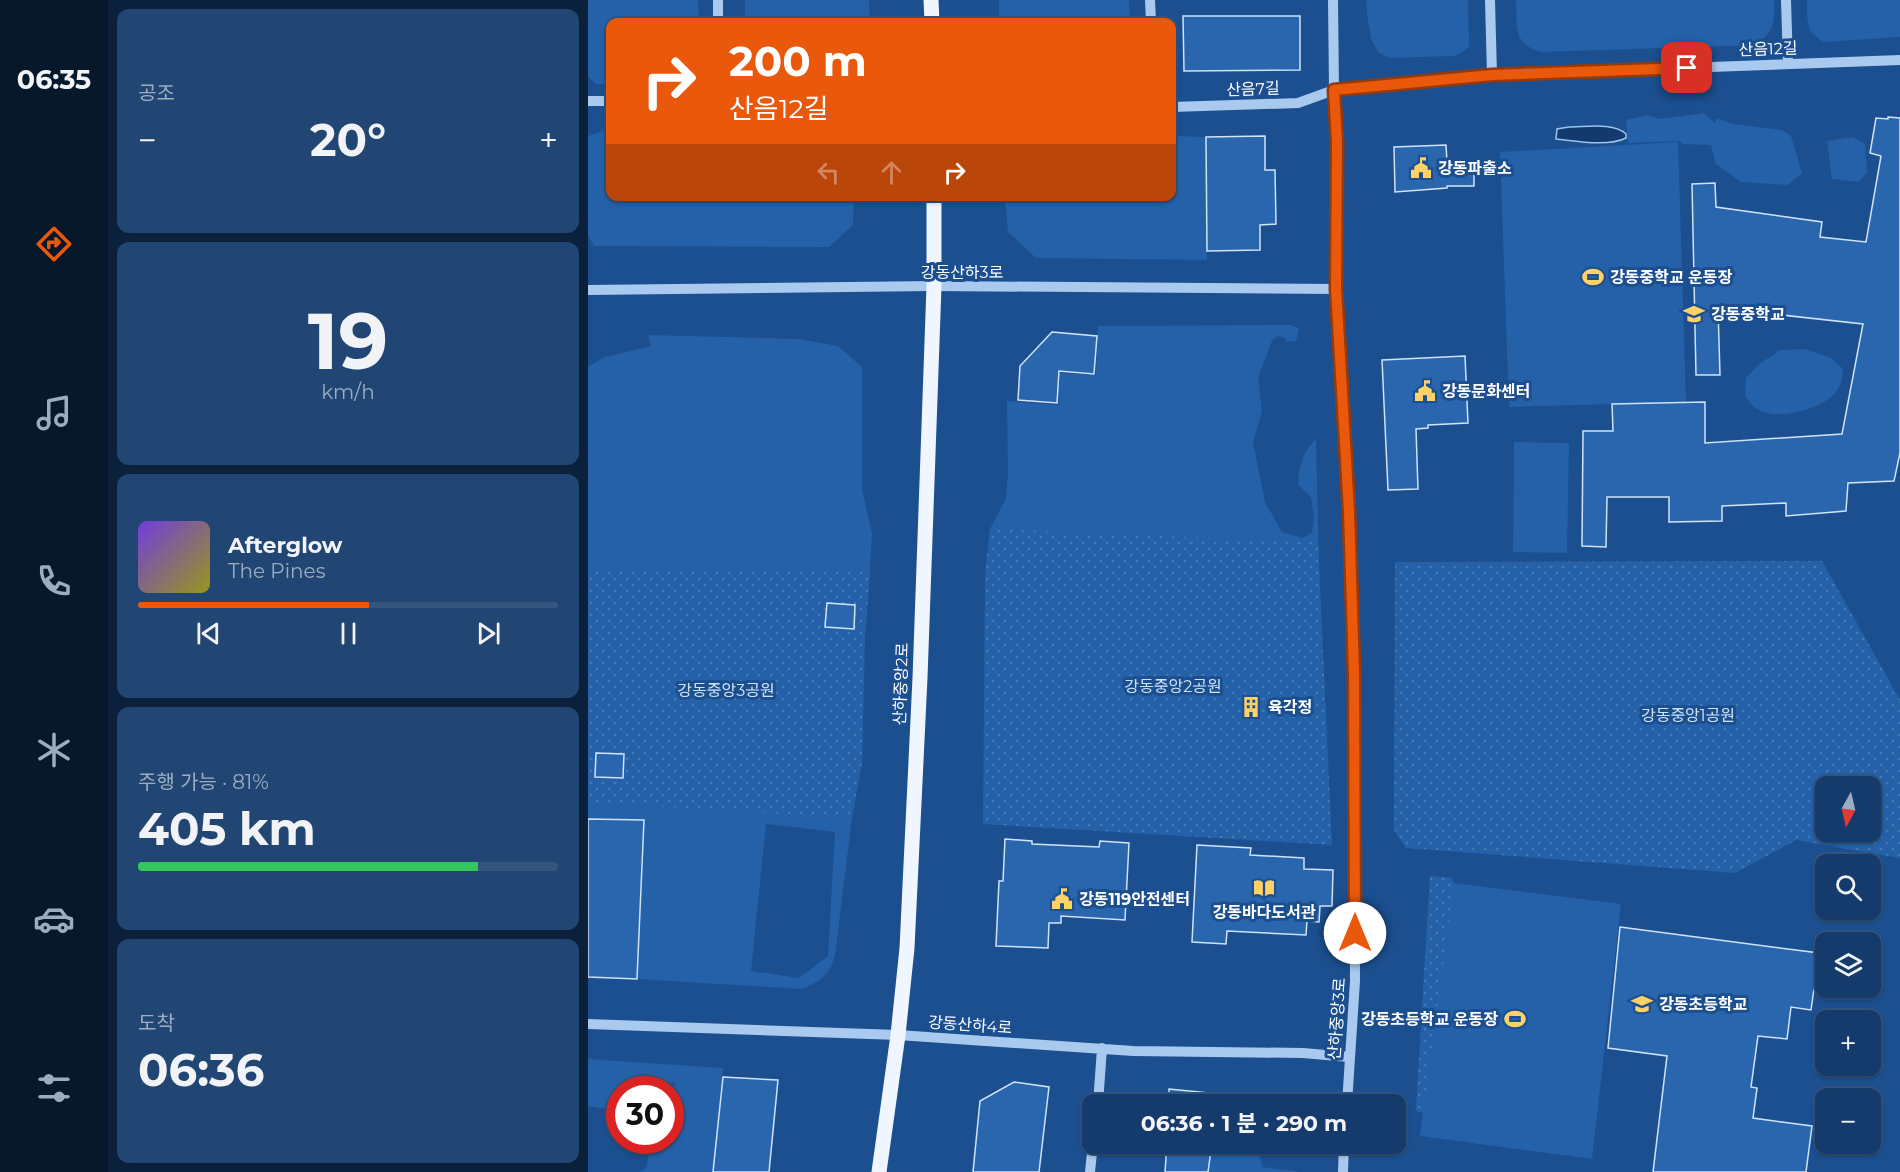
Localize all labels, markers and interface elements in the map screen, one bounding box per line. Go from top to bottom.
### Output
text: 200 m [729,35,867,87]
street label: 산음12길 [1738,38,1798,60]
icon: right [630,42,708,120]
pin [1661,42,1712,93]
icon: arrive [1670,51,1703,84]
text: 06:35 [17,63,91,96]
street label: 산음7길 [1226,79,1280,99]
text: 공조 [138,81,175,105]
text: 산음12길 [729,92,829,125]
text: 20° [310,112,386,167]
text: − [138,120,157,160]
text: + [539,120,558,160]
icon: left [812,156,845,189]
icon: ahead [875,156,908,189]
icon: right [938,156,971,189]
public building icon: 강동파출소 [1409,156,1433,180]
place label: 강동파출소 [1438,159,1512,178]
icon: directions [33,223,75,265]
street label: 강동산하3로 [921,263,1004,282]
sports icon: 강동중학교 운동장 [1581,265,1605,289]
place label: 강동중학교 운동장 [1610,268,1733,287]
text: 19 [308,293,388,389]
school or university icon: 강동중학교 [1682,302,1706,326]
place label: 강동중학교 [1711,305,1785,324]
public building icon: 강동문화센터 [1413,379,1437,403]
text: km/h [321,380,375,404]
place label: 강동문화센터 [1442,382,1530,401]
icon: music [33,392,75,434]
text: Afterglow [228,532,342,559]
text: The Pines [228,559,325,583]
icon: phone [33,560,75,602]
icon: previous [192,617,225,650]
icon: pause [332,617,365,650]
icon: next [472,617,505,650]
street label: 산하중앙2로 [890,642,912,726]
park label: 강동중앙2공원 [1124,677,1222,696]
park label: 강동중앙3공원 [677,681,775,700]
building icon: 육각정 [1239,695,1263,719]
place label: 육각정 [1268,698,1312,717]
park label: 강동중앙1공원 [1641,706,1735,725]
icon: climate [33,729,75,771]
text: 주행 가능 · 81% [138,770,269,794]
north arrow [1815,776,1881,842]
map controls [1815,776,1881,1154]
text: 405 km [138,801,316,856]
button: search [1815,854,1881,920]
library icon: 강동바다도서관 [1252,876,1276,900]
public building icon: 강동119안전센터 [1050,887,1074,911]
place label: 강동119안전센터 [1079,890,1190,909]
icon: car [33,898,75,940]
position arrow [1323,901,1387,965]
place label: 강동바다도서관 [1212,903,1316,922]
button: layers [1815,932,1881,998]
street label: 산하중앙3로 [1325,977,1349,1061]
school or university icon: 강동초등학교 [1630,992,1654,1016]
place label: 강동초등학교 [1659,995,1748,1014]
sports icon: 강동초등학교 운동장 [1503,1007,1527,1031]
place label: 강동초등학교 운동장 [1361,1010,1498,1029]
button: + [1815,1010,1881,1076]
text: 도착 [138,1011,175,1035]
street label: 강동산하4로 [927,1013,1013,1037]
text: 06:36 [138,1042,264,1097]
icon: filters [33,1067,75,1109]
speed limit sign: 30 [606,1076,684,1154]
button: − [1815,1088,1881,1154]
text: 06:36 · 1 분 · 290 m [1141,1110,1347,1137]

